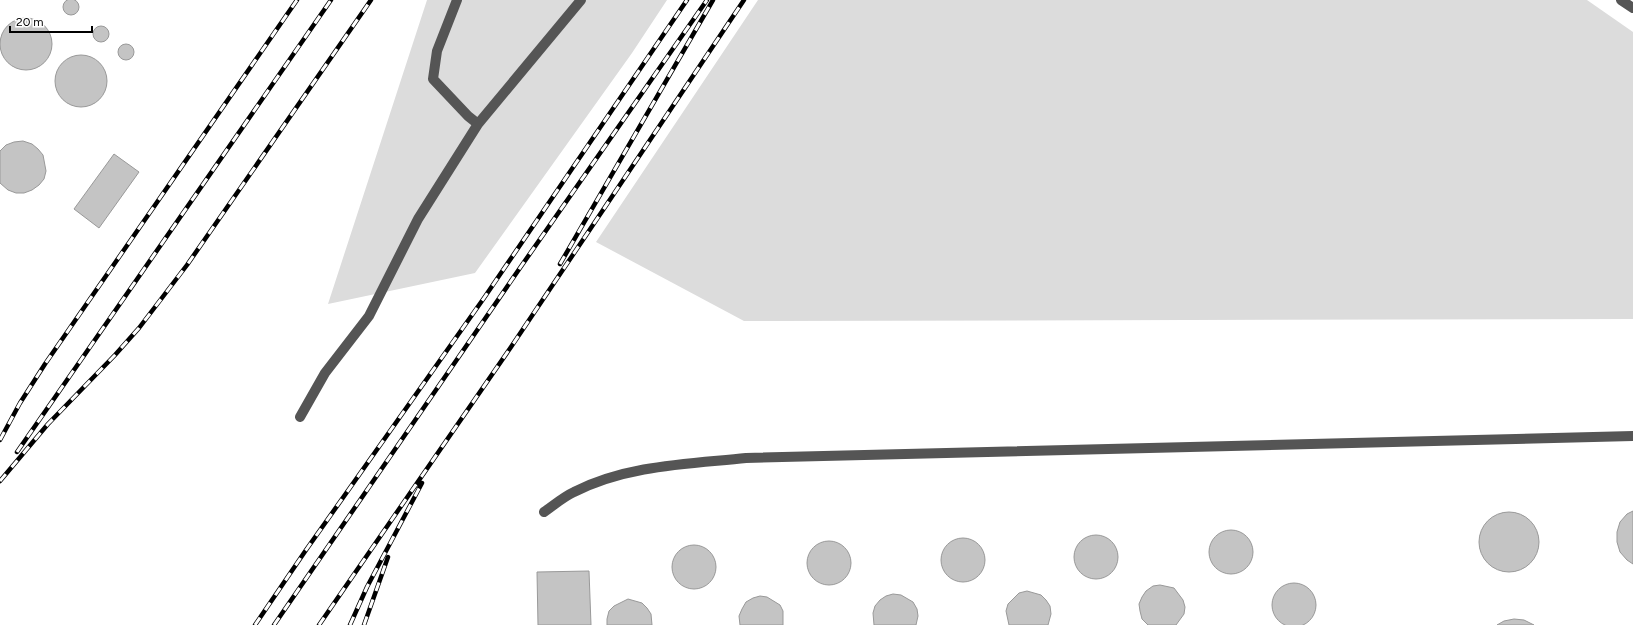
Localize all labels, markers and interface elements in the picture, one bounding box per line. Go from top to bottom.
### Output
scale bar [10,8,92,34]
text: 20 m [16,15,44,29]

